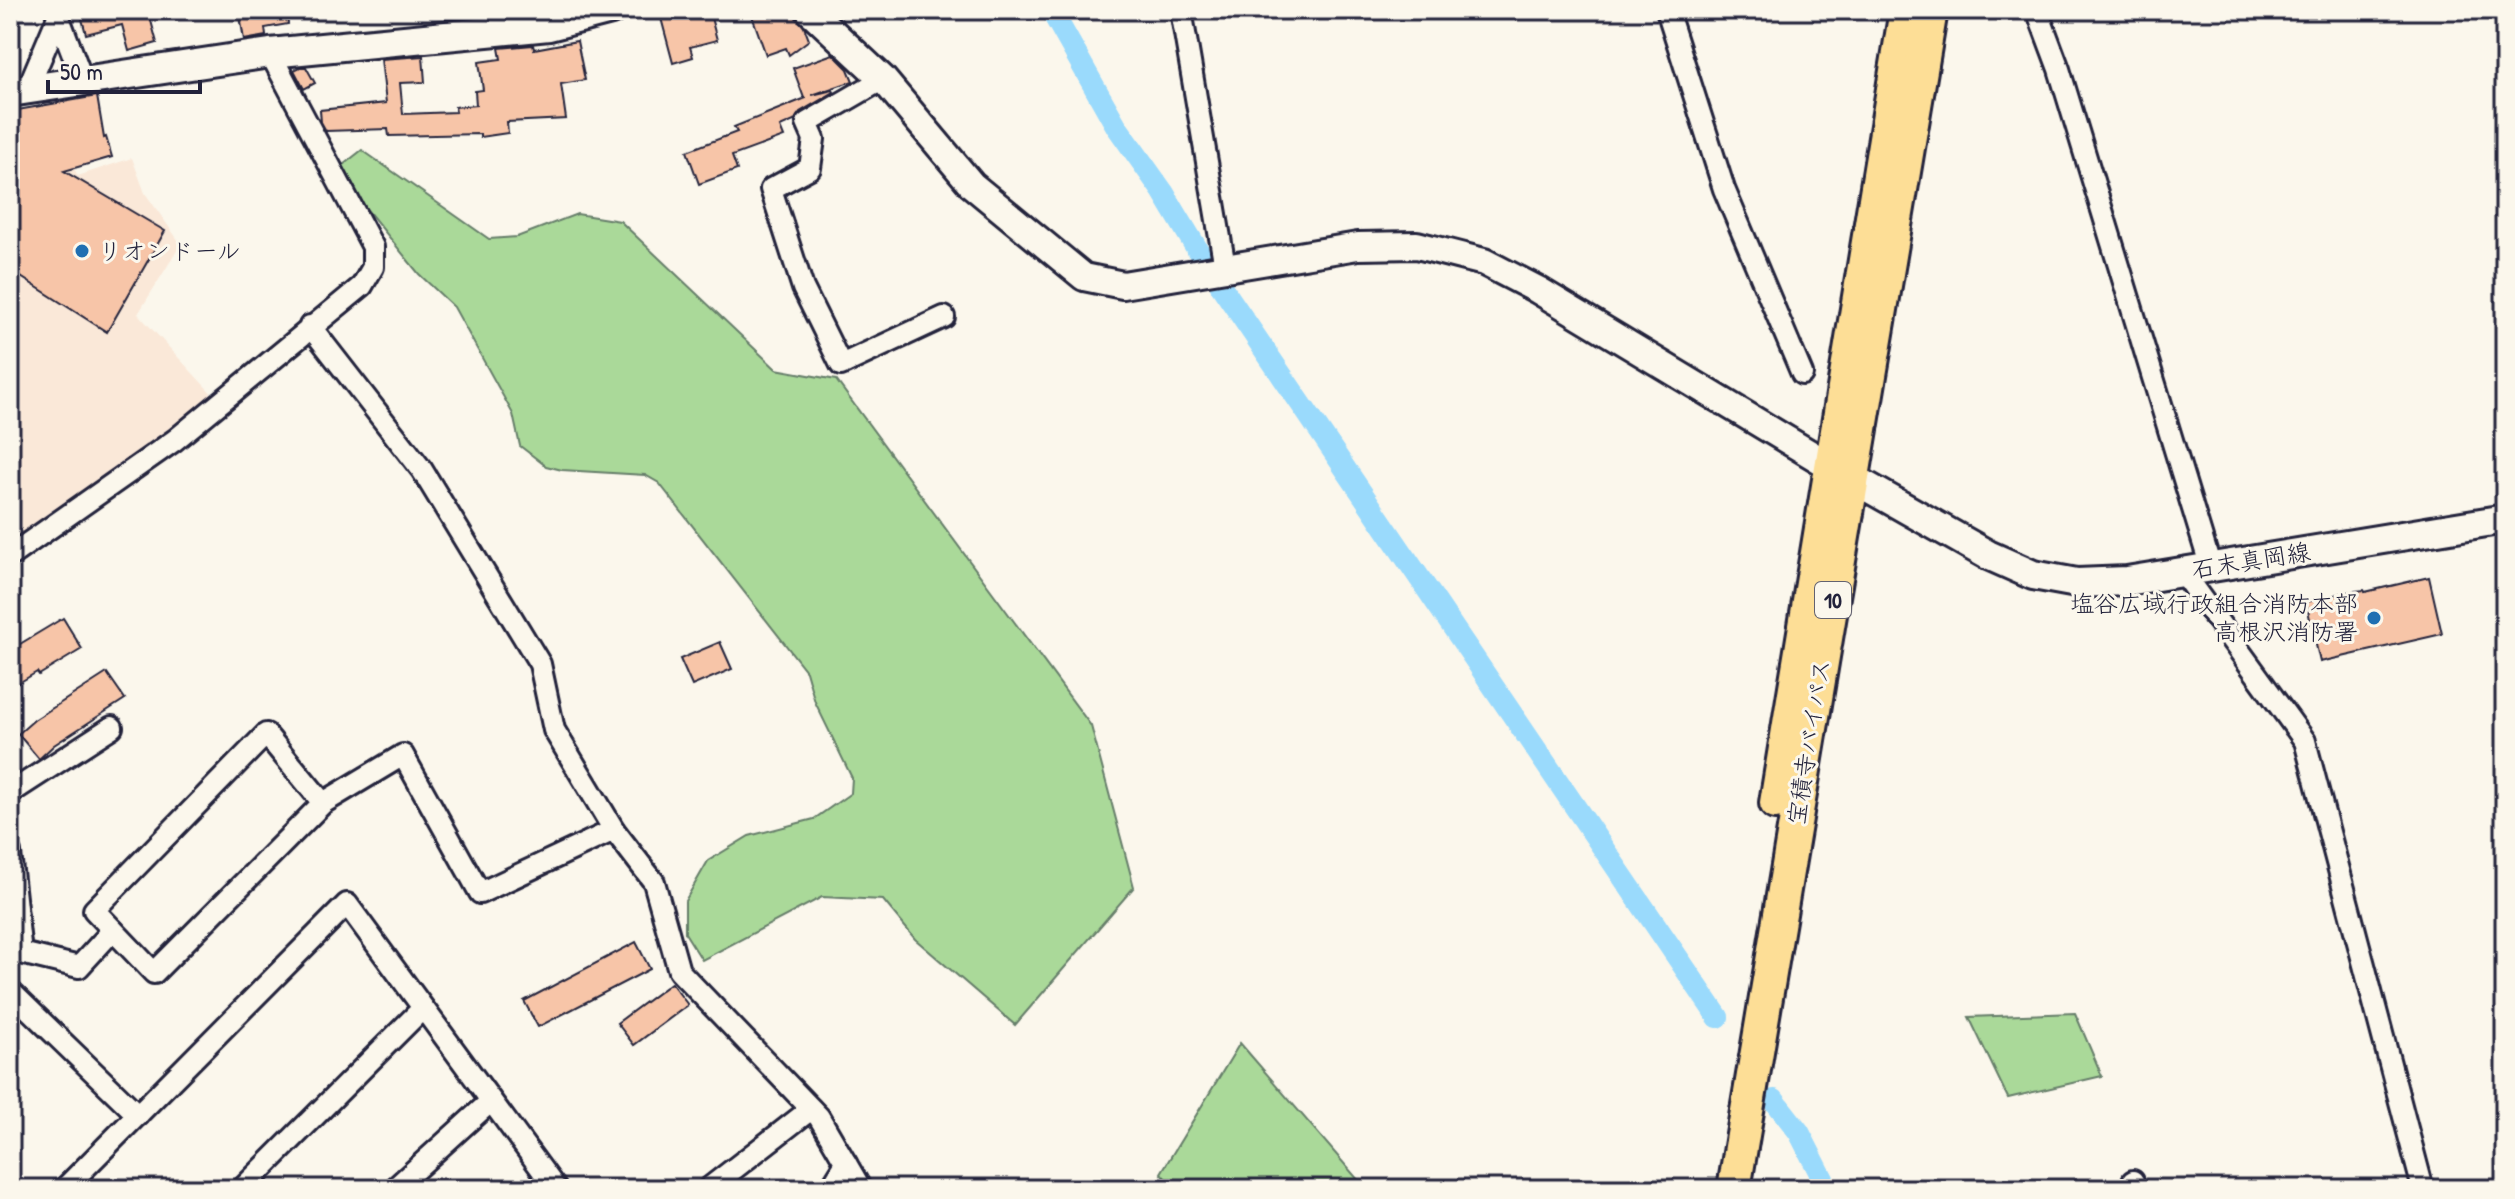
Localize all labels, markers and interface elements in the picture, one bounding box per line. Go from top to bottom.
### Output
scale bar [48,44,200,94]
text: 50 m [60,55,103,87]
place label: リオンドール [98,234,241,266]
marker: リオンドール [73,242,91,260]
street label: 石末真岡線 [2189,535,2313,585]
road number: 10 [1815,582,1851,618]
place label: 塩谷広域行政組合消防本部 高根沢消防署 [2070,587,2358,647]
marker: 塩谷広域行政組合消防本部 高根沢消防署 [2365,609,2383,627]
street label: 宝積寺バイパス [1779,657,1837,827]

